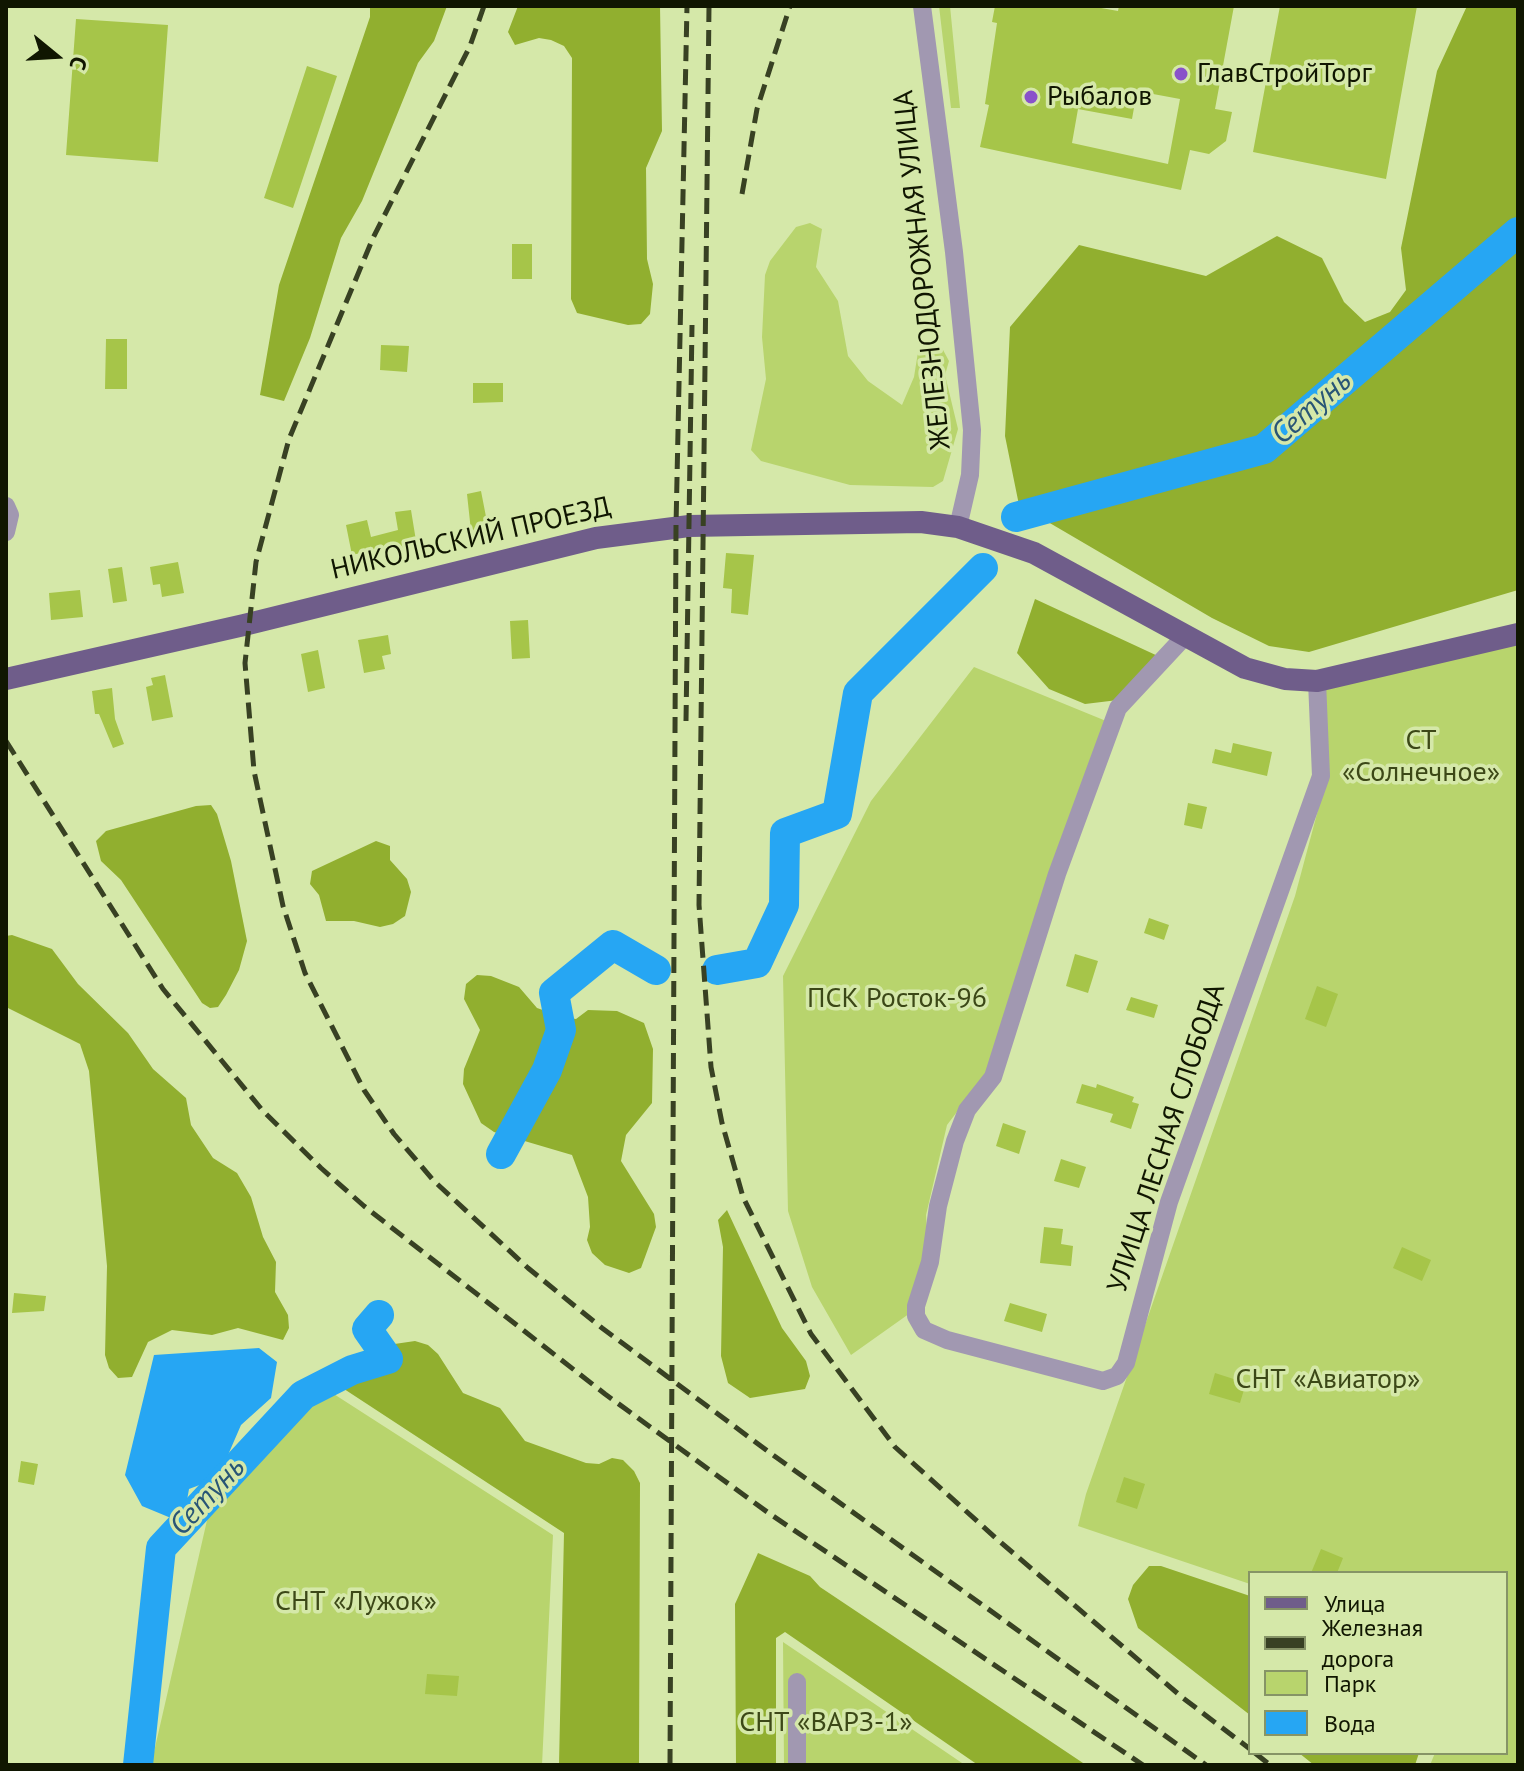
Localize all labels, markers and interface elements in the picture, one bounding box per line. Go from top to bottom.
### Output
north arrow [16,16,96,96]
text: С [64,53,94,74]
place label: ГлавСтройТорг [1197,57,1372,91]
marker: ГлавСтройТорг [1172,65,1190,83]
place label: Рыбалов [1047,80,1152,114]
marker: Рыбалов [1022,88,1040,106]
street label: ЖЕЛЕЗНОДОРОЖНАЯ УЛИЦА [887,89,959,451]
water label: Сетунь [1265,364,1359,452]
street label: НИКОЛЬСКИЙ ПРОЕЗД [328,490,614,588]
park label: СТ «Солнечное» [1342,724,1500,790]
street label: УЛИЦА ЛЕСНАЯ СЛОБОДА [1101,979,1233,1297]
park label: ПСК Росток-96 [807,982,987,1016]
park label: СНТ «Авиатор» [1236,1363,1420,1397]
water label: Сетунь [163,1450,253,1544]
legend [1248,1571,1508,1755]
park label: СНТ «Лужок» [275,1585,437,1619]
text: Улица [1324,1588,1385,1619]
text: Железная дорога [1322,1612,1423,1674]
text: Парк [1324,1668,1376,1699]
park label: СНТ «ВАРЗ-1» [739,1706,913,1740]
text: Вода [1324,1708,1376,1739]

